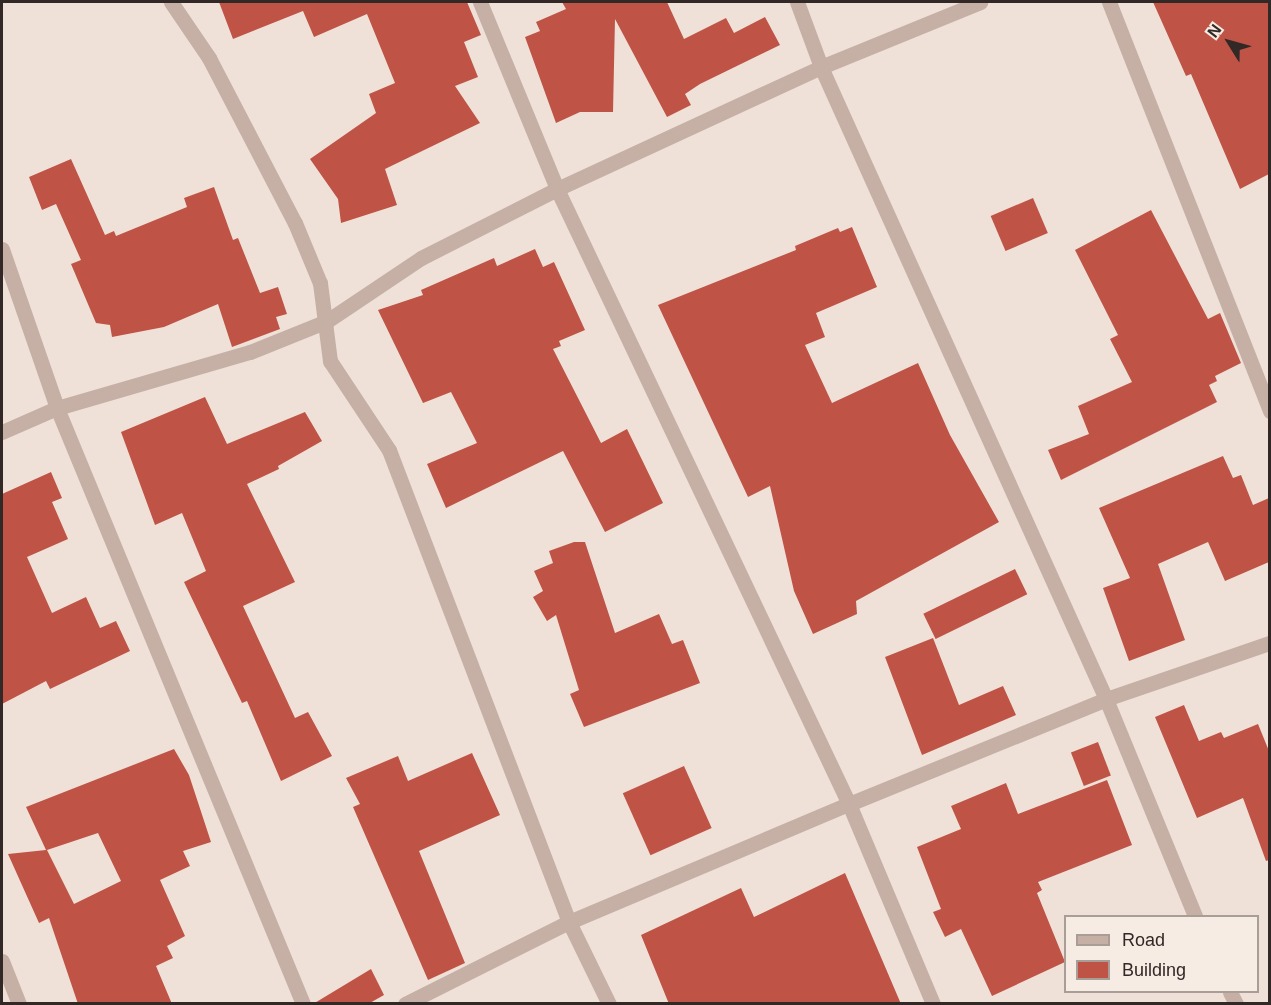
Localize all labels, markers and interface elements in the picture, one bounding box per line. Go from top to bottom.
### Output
north arrow [1199,12,1259,72]
text: N [1204,21,1224,41]
legend [1064,915,1259,993]
text: Road [1122,930,1165,950]
text: Building [1122,960,1186,980]

